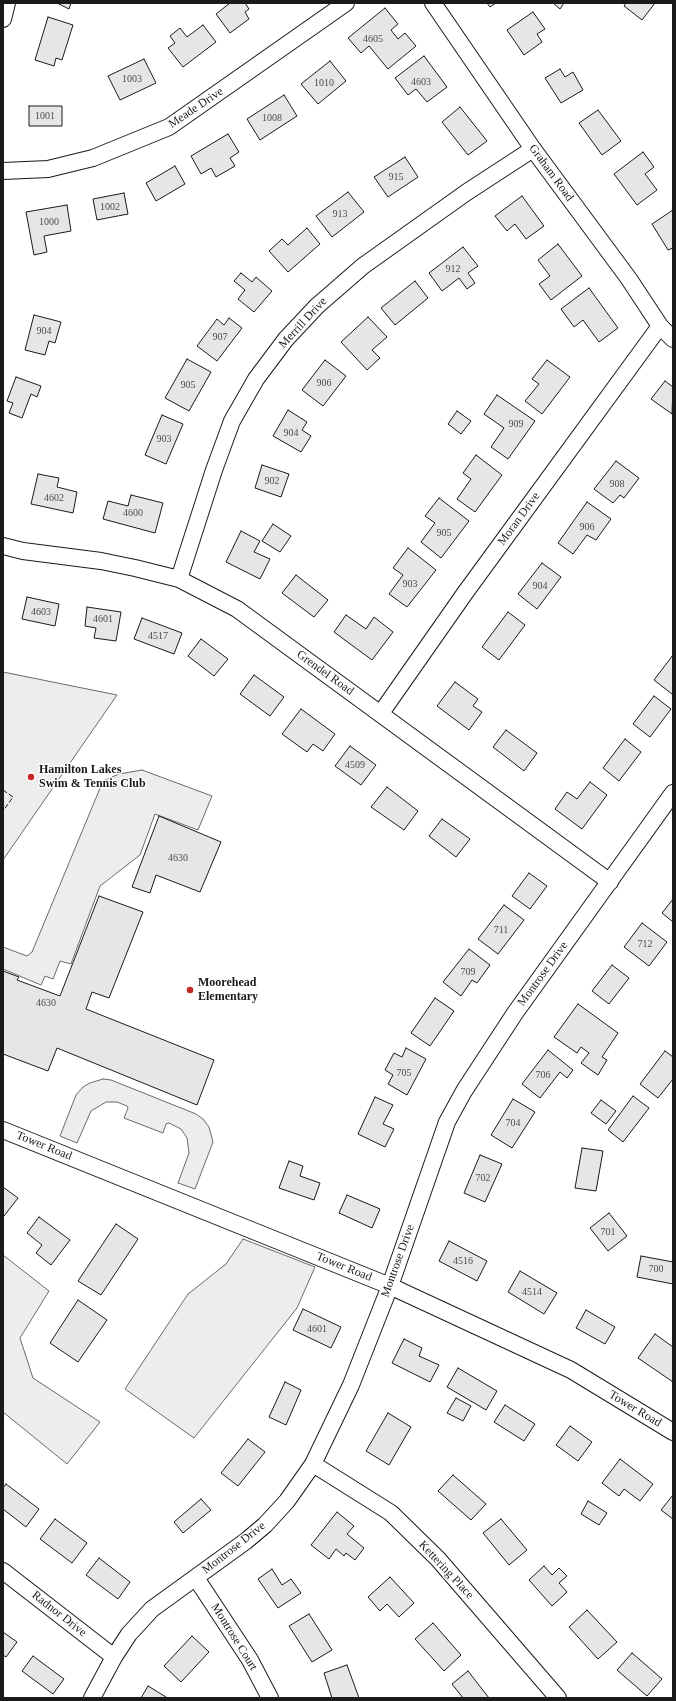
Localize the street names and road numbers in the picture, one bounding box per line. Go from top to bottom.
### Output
street label: Meade Drive [166,84,226,132]
street label: Graham Road [525,142,577,204]
street label: Merrill Drive [276,295,330,351]
street label: Moran Drive [495,490,543,548]
street label: Grendel Road [294,647,356,699]
street label: Montrose Drive [515,939,571,1009]
street label: Tower Road [14,1128,74,1164]
street label: Montrose Drive [378,1223,418,1299]
street label: Tower Road [314,1249,374,1285]
street label: Tower Road [606,1388,664,1430]
street label: Montrose Drive [199,1519,269,1577]
street label: Kettering Place [415,1538,477,1602]
street label: Radnor Drive [29,1588,89,1640]
street label: Montrose Court [208,1601,260,1673]

